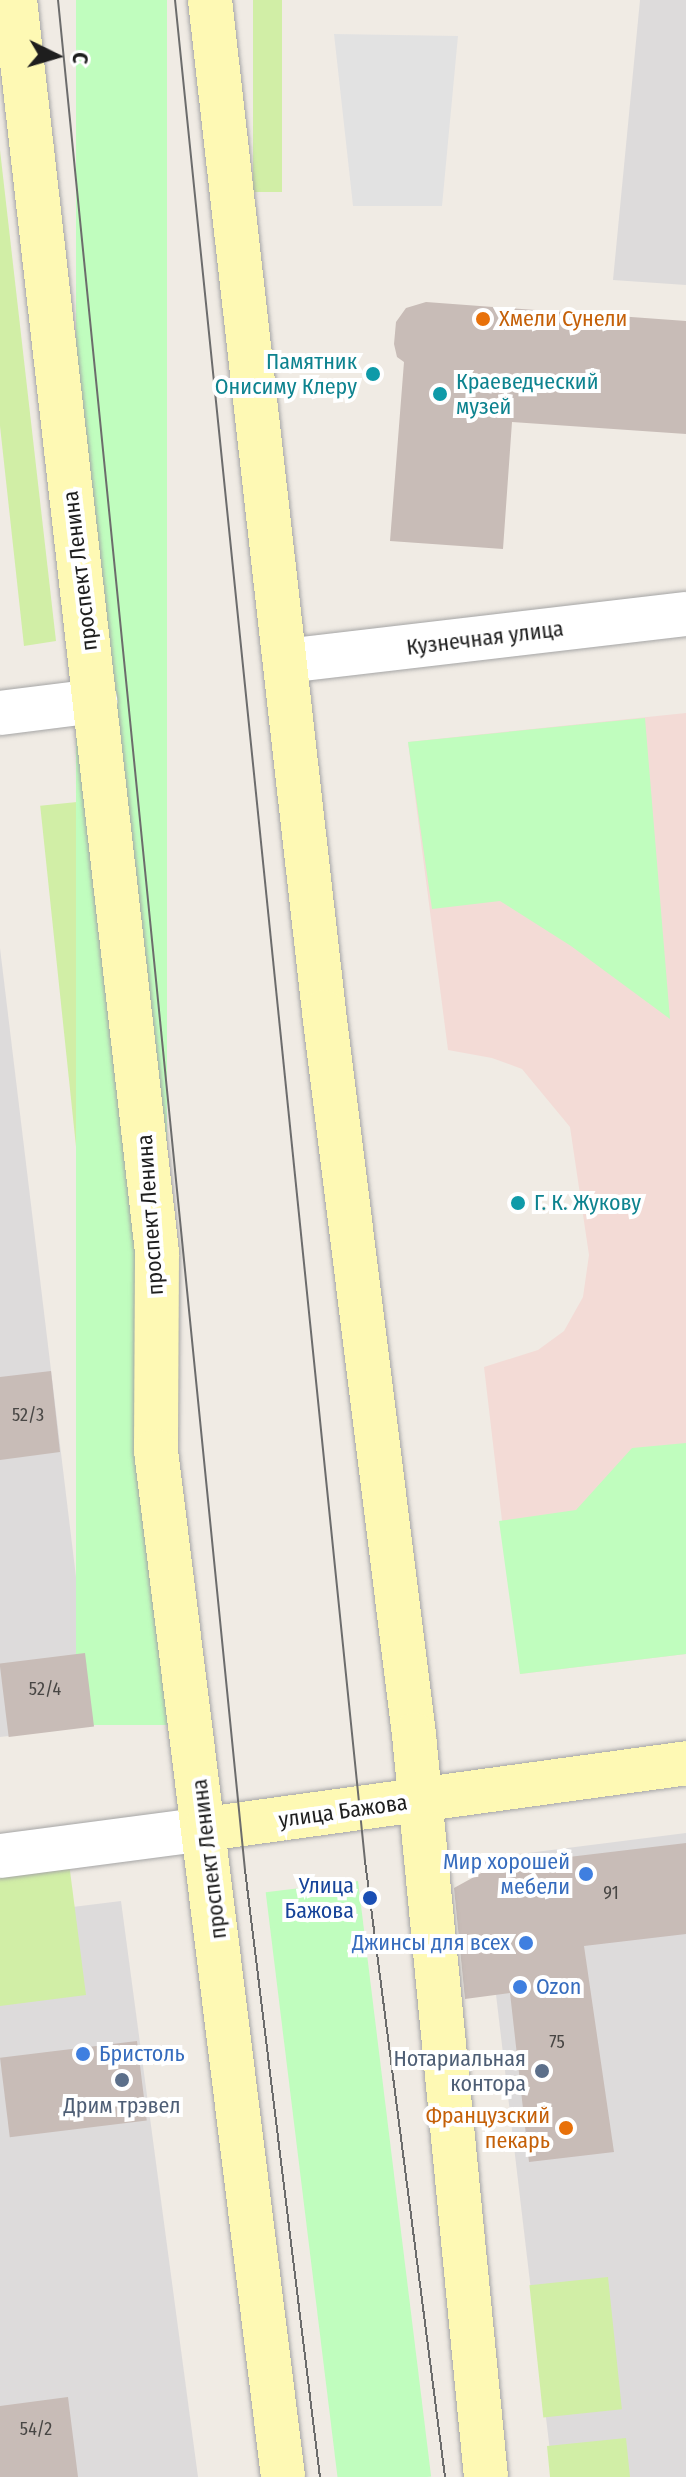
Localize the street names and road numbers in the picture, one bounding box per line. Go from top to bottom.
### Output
street label: проспект Ленина [57,489,103,653]
street label: Кузнечная улица [405,615,565,661]
street label: проспект Ленина [131,1134,169,1296]
street label: проспект Ленина [186,1777,232,1941]
street label: улица Бажова [277,1789,409,1833]

